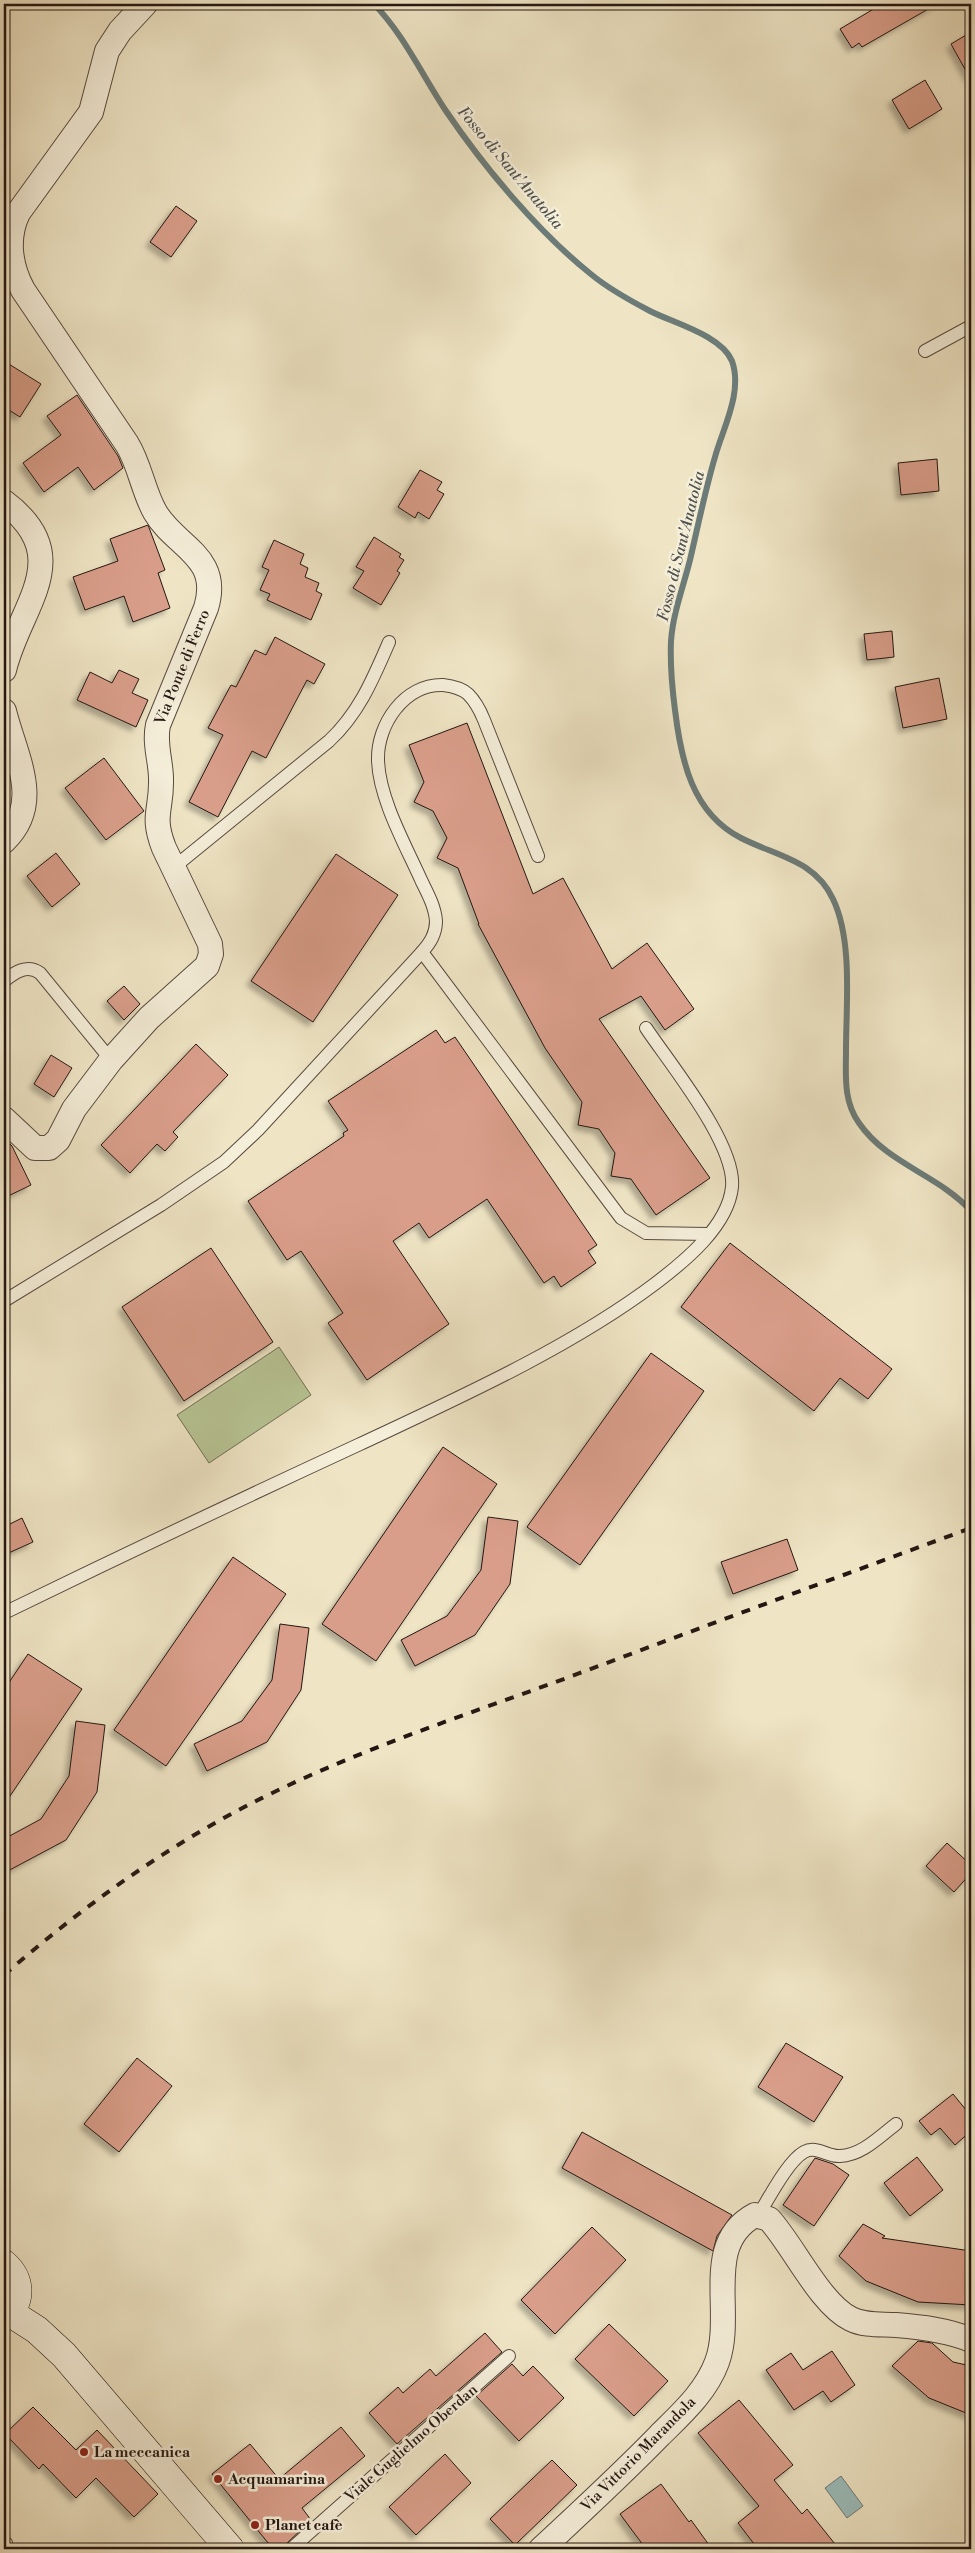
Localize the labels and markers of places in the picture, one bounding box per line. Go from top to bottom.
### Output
place label: La meccanica [94,2443,191,2462]
marker: La meccanica [78,2446,90,2458]
place label: Acquamarina [227,2470,326,2489]
marker: Acquamarina [212,2473,224,2485]
place label: Planet cafè [265,2516,343,2535]
marker: Planet cafè [249,2519,261,2531]

